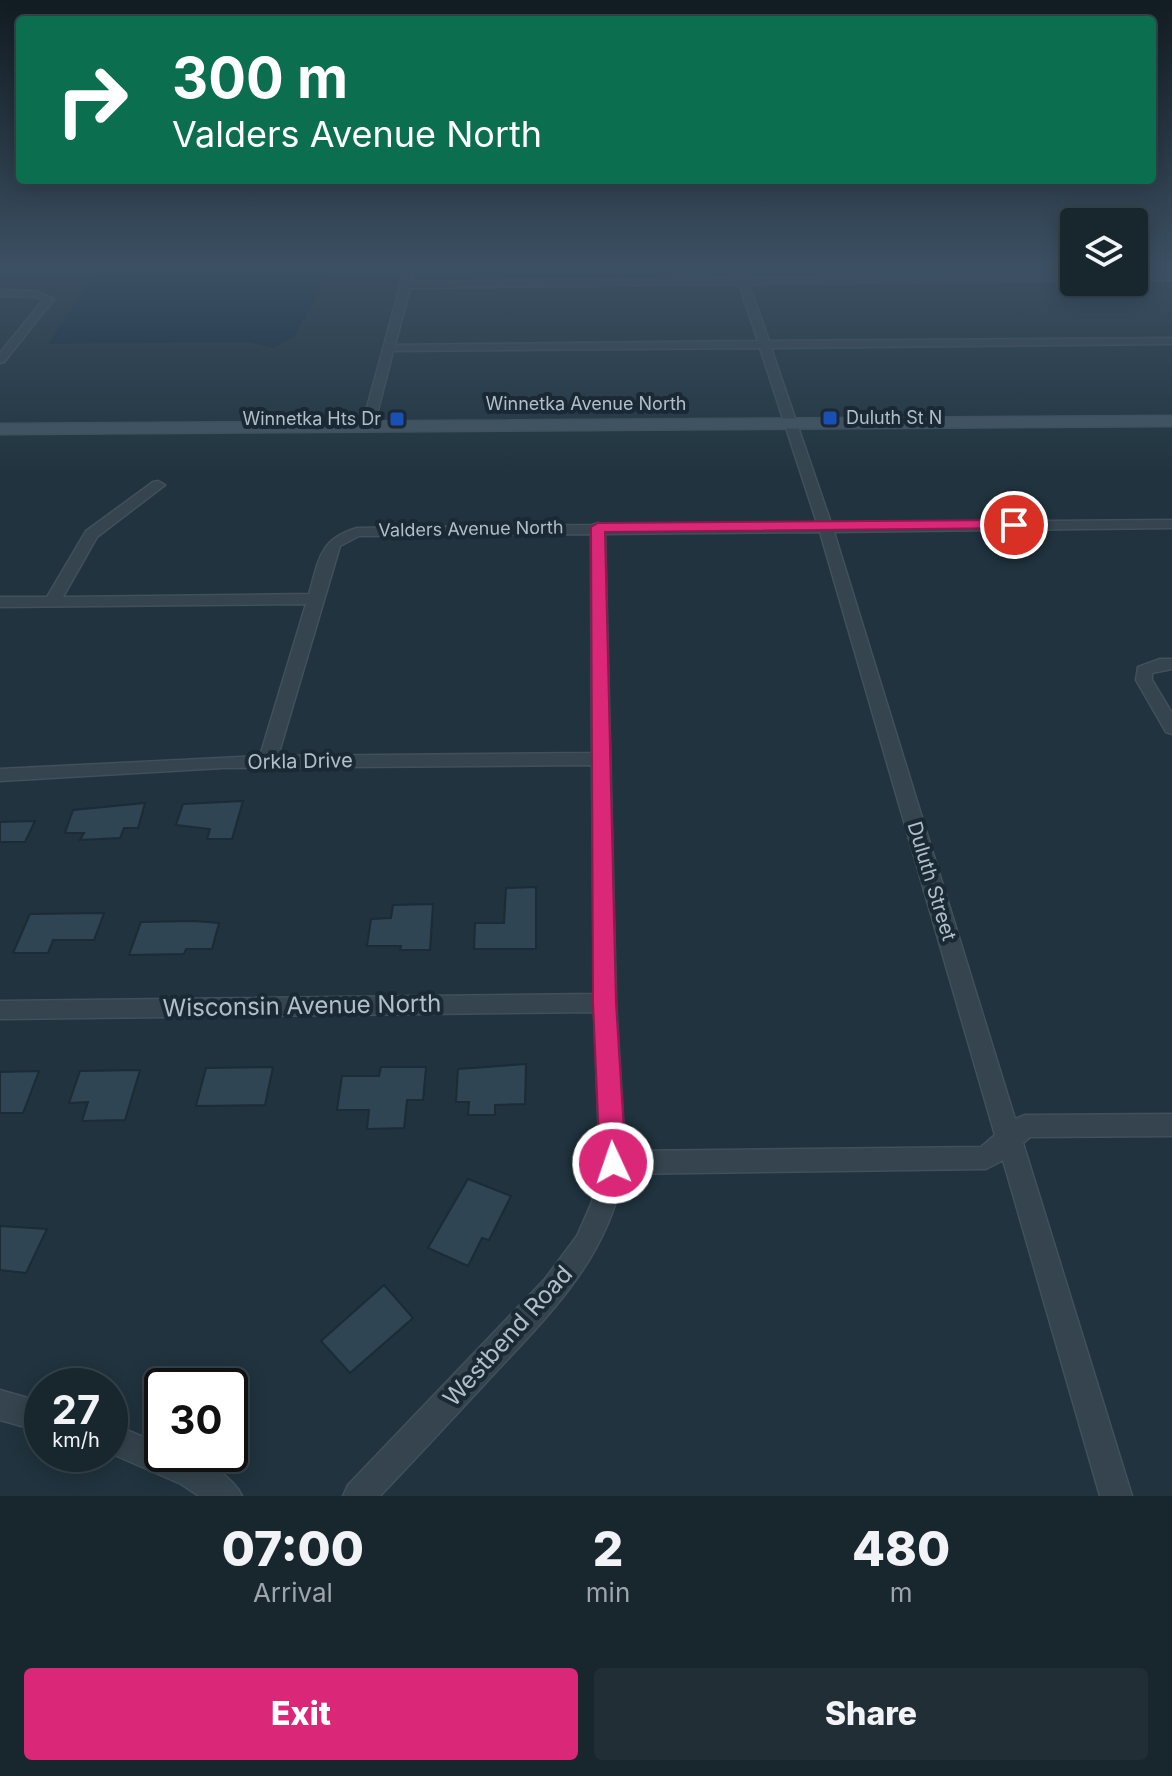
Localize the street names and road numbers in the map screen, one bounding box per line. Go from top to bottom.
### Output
street label: Winnetka Avenue North [485,393,687,414]
street label: Valders Avenue North [378,516,564,541]
street label: Orkla Drive [247,748,353,774]
street label: Duluth Street [902,819,962,944]
street label: Wisconsin Avenue North [162,989,442,1022]
street label: Westbend Road [437,1259,578,1412]

